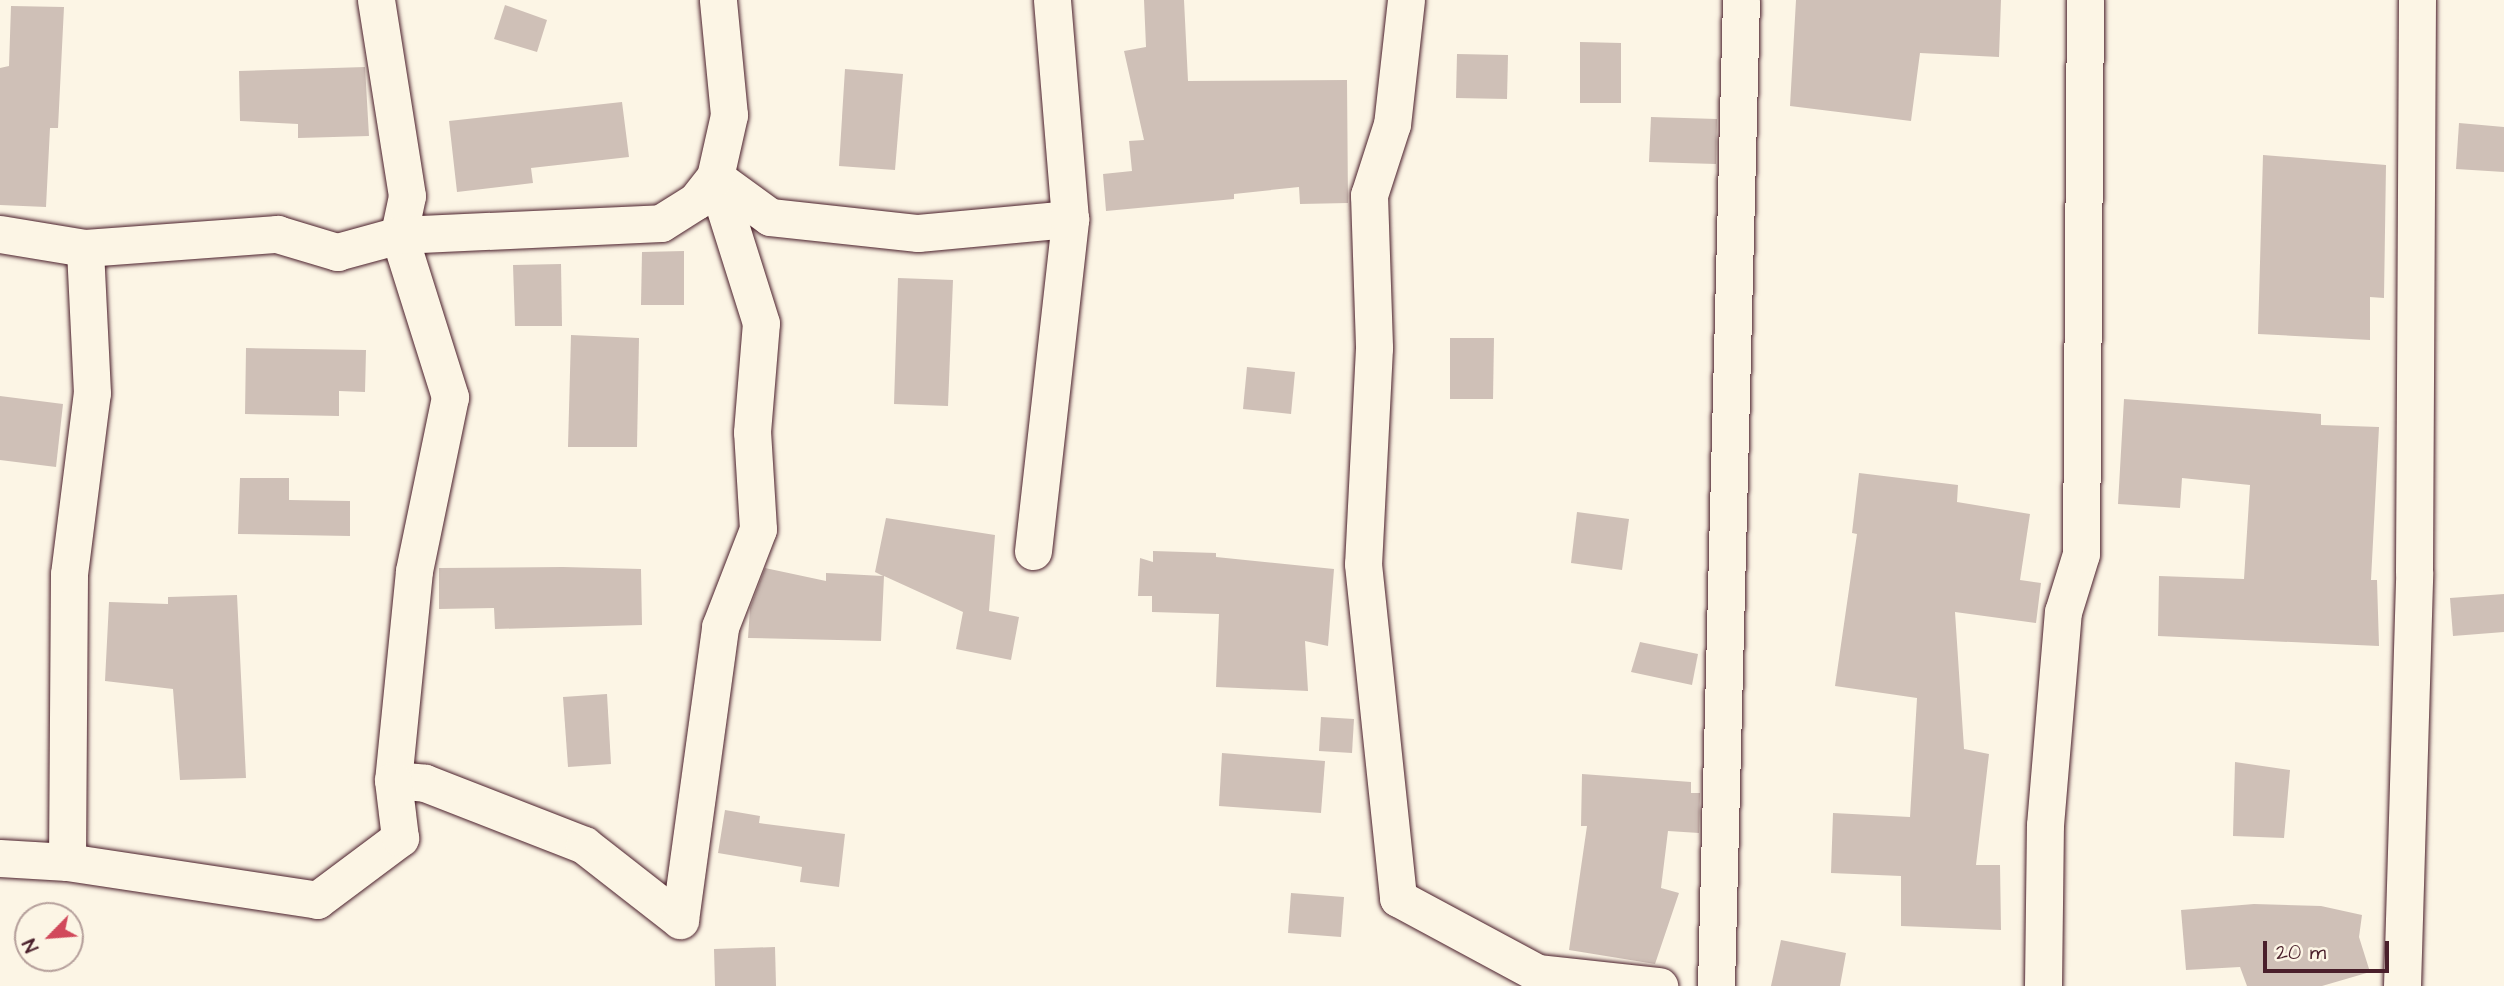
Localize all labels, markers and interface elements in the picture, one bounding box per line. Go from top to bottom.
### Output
north arrow [14,902,84,972]
scale bar [2266,926,2392,970]
text: N [17,934,46,956]
text: 20 m [2276,938,2326,967]

